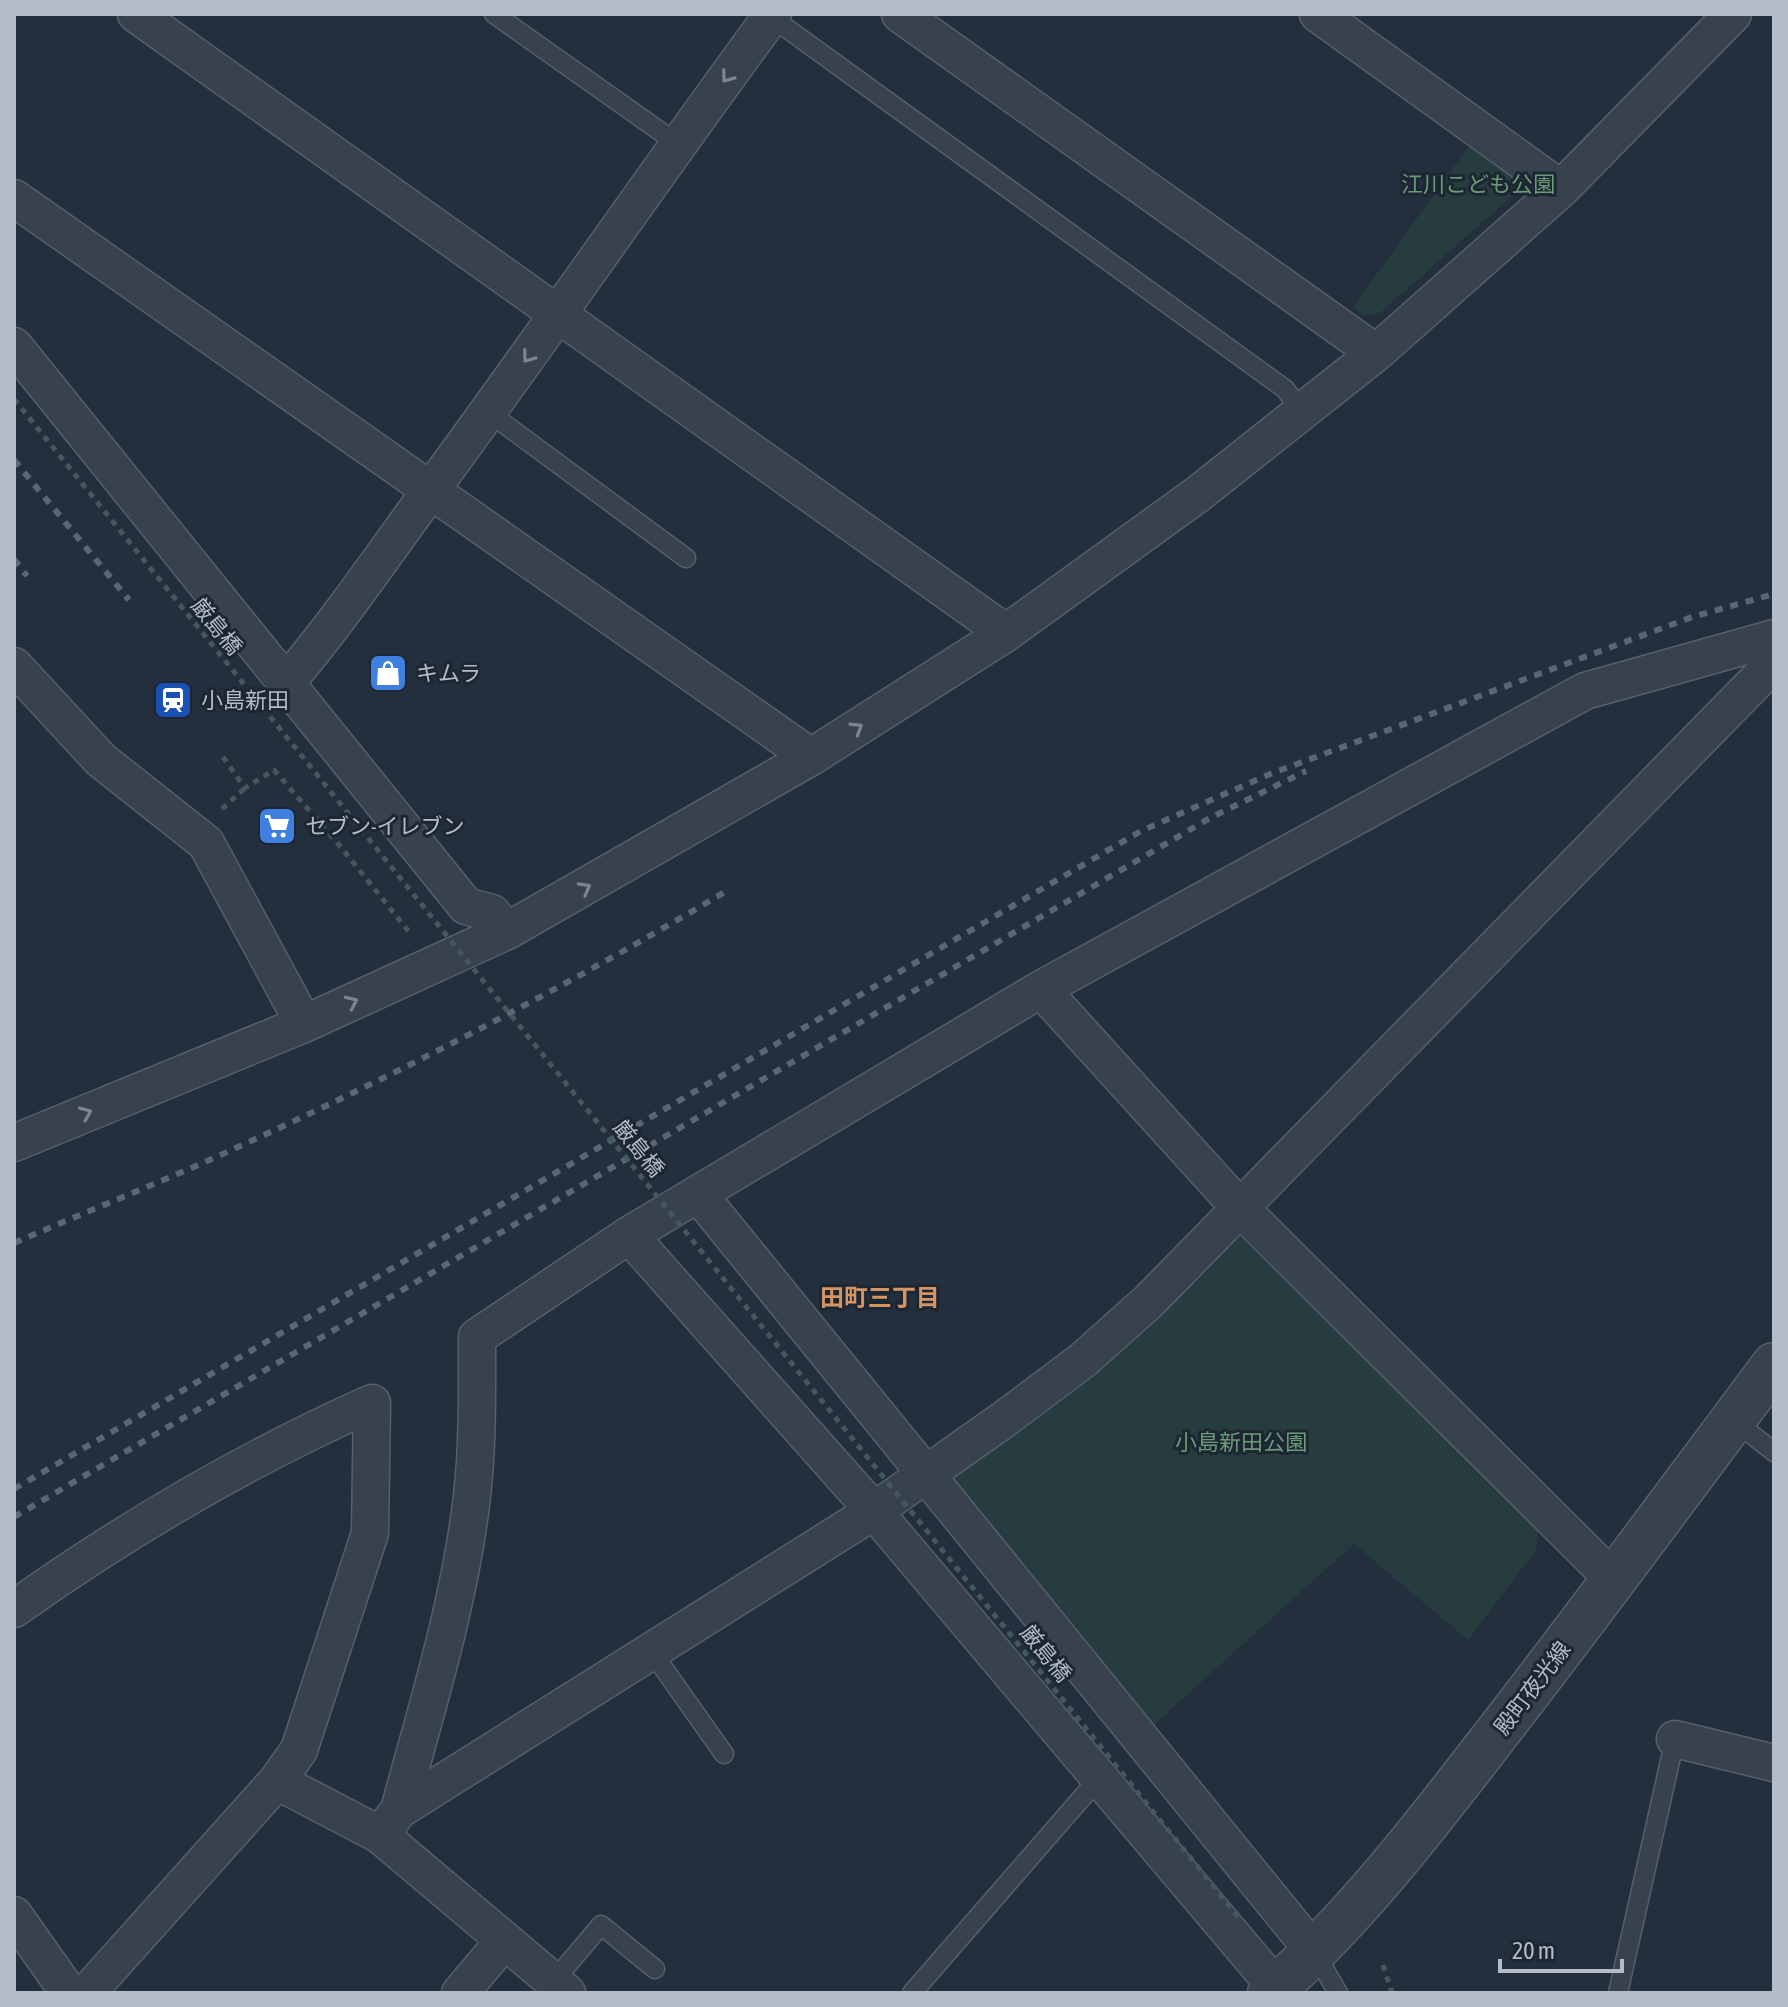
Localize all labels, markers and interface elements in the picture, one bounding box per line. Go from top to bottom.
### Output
one-way arrow [722,68,737,83]
park label: 江川こども公園 [1401,171,1555,197]
one-way arrow [523,348,537,363]
street label: 厳島橋 [186,592,248,660]
shop icon: キムラ [367,652,409,694]
place label: キムラ [416,660,481,686]
station icon: 小島新田 [152,679,194,721]
place label: 小島新田 [201,687,289,713]
one-way arrow [848,722,863,737]
supermarket icon: セブン-イレブン [256,805,298,847]
place label: セブン-イレブン [305,813,465,839]
one-way arrow [576,882,591,898]
one-way arrow [343,996,358,1012]
one-way arrow [78,1107,92,1123]
street label: 厳島橋 [608,1114,670,1182]
district label: 田町三丁目 [820,1284,940,1311]
park label: 小島新田公園 [1175,1429,1307,1455]
street label: 厳島橋 [1015,1619,1077,1687]
street label: 殿町夜光線 [1489,1636,1575,1740]
scale bar [1500,1923,1622,1973]
text: 20 m [1512,1937,1555,1964]

